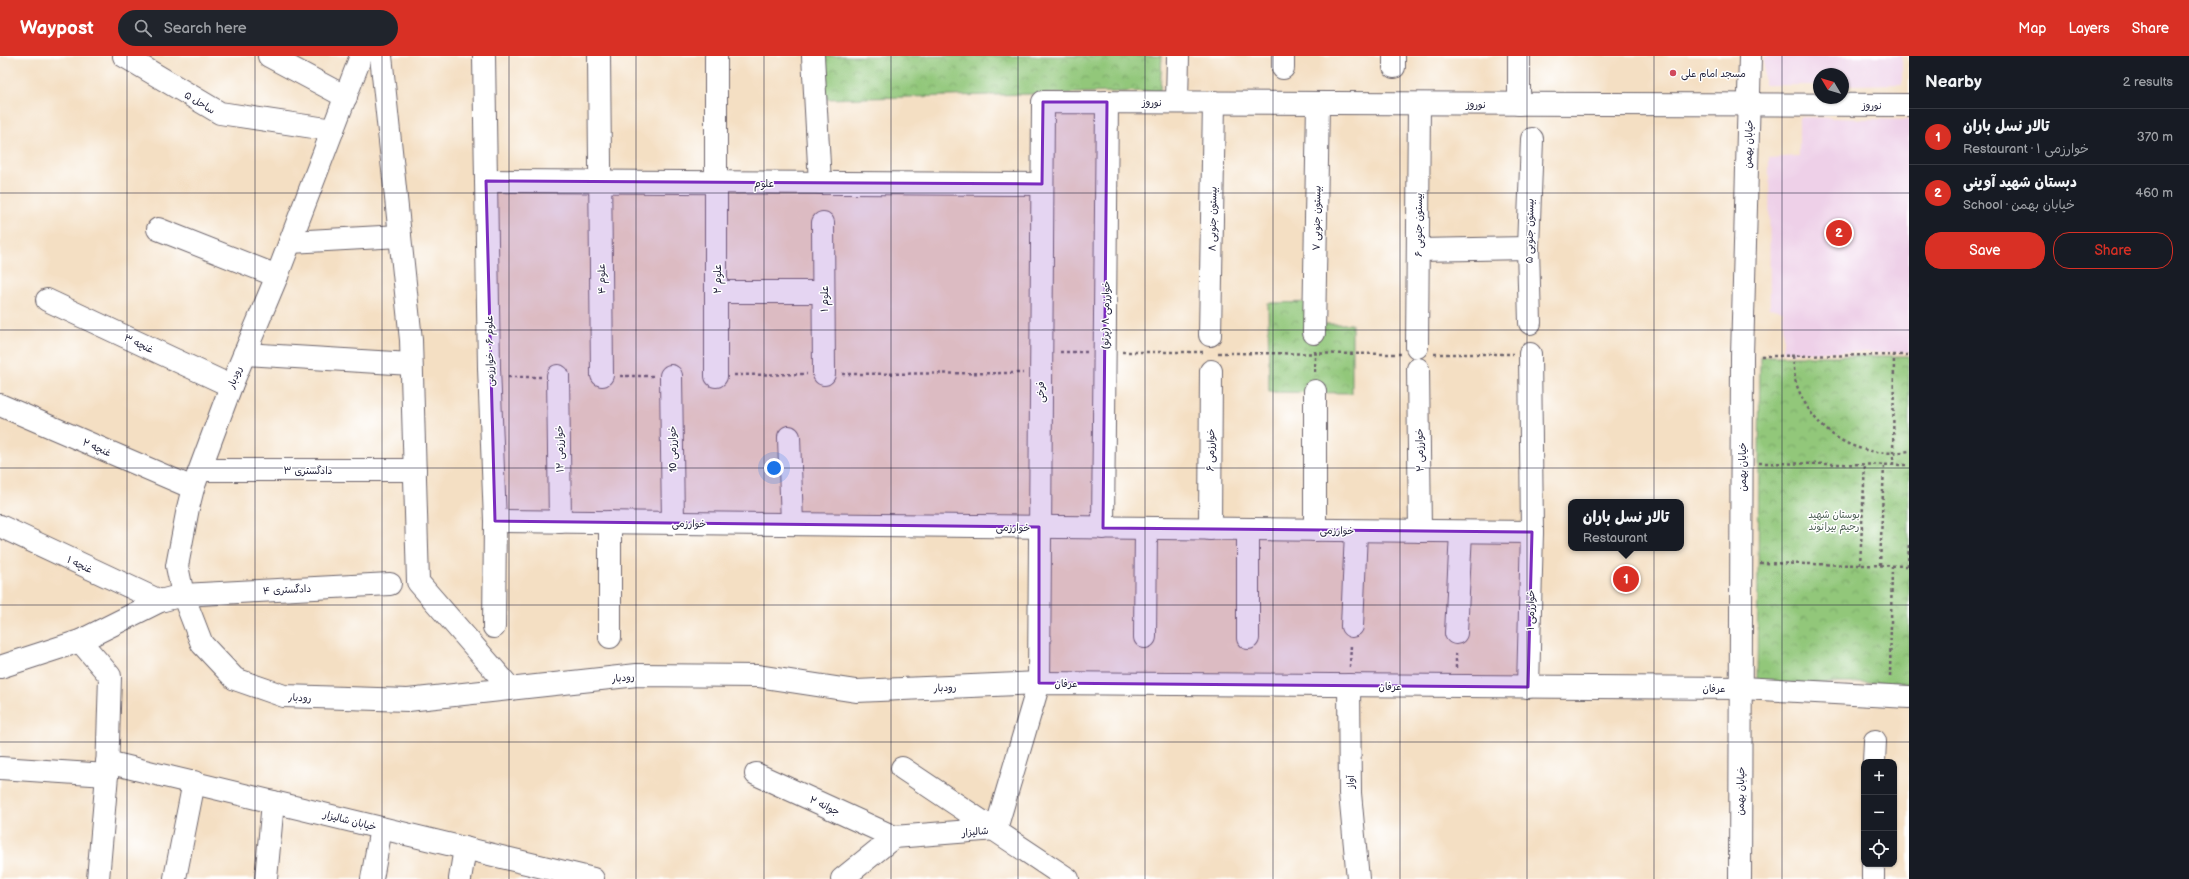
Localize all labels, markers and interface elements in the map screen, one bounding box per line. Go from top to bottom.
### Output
search box [118,10,398,46]
text: Waypost [20,17,94,40]
icon: search [132,17,154,39]
text: Search here [164,19,247,38]
text: Map [2018,20,2046,37]
text: Layers [2068,20,2110,37]
text: Share [2132,20,2169,37]
marker: مسجد امام علی [1668,68,1678,78]
place label: مسجد امام علی [1681,68,1746,81]
north arrow [1813,68,1849,104]
text: Nearby [1925,72,1982,92]
text: 2 results [2123,74,2173,90]
street label: ساحل ۵ [182,89,217,117]
street label: نوروز [1141,97,1162,109]
street label: نوروز [1465,99,1486,111]
street label: نوروز [1861,100,1882,112]
text: تالار نسل باران [1963,117,2049,136]
street label: خیابان بهمن [1742,119,1756,169]
text: 1 [1935,129,1941,145]
text: 370 m [2137,129,2173,145]
text: Restaurant · خوارزمی ۱ [1963,141,2089,157]
text: دبستان شهید آوینی [1963,173,2077,192]
street label: علوم [754,178,774,192]
street label: بیستون جنوبی ۷ [1310,185,1325,251]
text: 2 [1934,185,1942,201]
text: 460 m [2135,185,2173,201]
street label: بیستون جنوبی ۸ [1206,186,1221,252]
street label: بیستون جنوبی ۶ [1413,193,1426,257]
text: School · خیابان بهمن [1963,197,2075,213]
street label: بیستون جنوبی ۵ [1523,198,1538,264]
pin: 2 [1826,218,1852,248]
button: Save [1925,232,2045,269]
button: Share [2053,232,2173,269]
street label: علوم ۴ [596,264,610,294]
street label: علوم ۲ [712,264,726,294]
street label: خوارزمی ۸ (پرتو) [1099,281,1114,349]
street label: علوم ۱ [819,286,833,312]
street label: علوم ۶ - خوارزمی [483,315,499,387]
street label: غنچه ۳ [122,332,155,356]
street label: رودبار [225,364,245,391]
street label: فرخی [1035,381,1048,403]
street label: خوارزمی ۱۲ [554,425,567,473]
street label: خوارزمی 10 [667,425,680,472]
street label: خوارزمی ۶ [1205,428,1218,472]
street label: خوارزمی ۲ [1414,428,1427,472]
street label: غنچه ۲ [81,437,113,459]
street label: خیابان بهمن [1737,442,1749,491]
your location [764,458,784,478]
street label: دادگستری ۳ [284,465,333,477]
popup [1568,499,1684,551]
text: تالار نسل باران [1583,508,1669,527]
park label: بوستان شهید رحیم بیرانوند [1808,509,1860,534]
street label: خوارزمی [672,518,706,531]
street label: خوارزمی [996,522,1030,535]
street label: خوارزمی [1320,525,1354,538]
text: Restaurant [1583,530,1647,546]
street label: غنچه ۱ [65,554,94,576]
pin: 1 [1613,564,1639,594]
street label: دادگستری ۴ [263,583,312,597]
street label: خوارزمی ۱ [1525,589,1538,630]
street label: رودبار [610,671,635,685]
street label: عرفان [1055,678,1077,690]
street label: عرفان [1379,681,1401,693]
street label: رودبار [932,682,957,694]
street label: عرفان [1703,683,1725,695]
street label: رودبار [287,692,312,704]
map controls [1861,759,1897,867]
button: + [1861,759,1897,795]
street label: خیابان بهمن [1735,766,1747,816]
street label: آواز [1345,775,1357,790]
street label: جوانه ۲ [808,794,842,818]
button: − [1861,795,1897,831]
street label: خیابان شالیزار [321,808,378,833]
street label: شالیزار [960,825,989,839]
button: locate [1861,831,1897,867]

